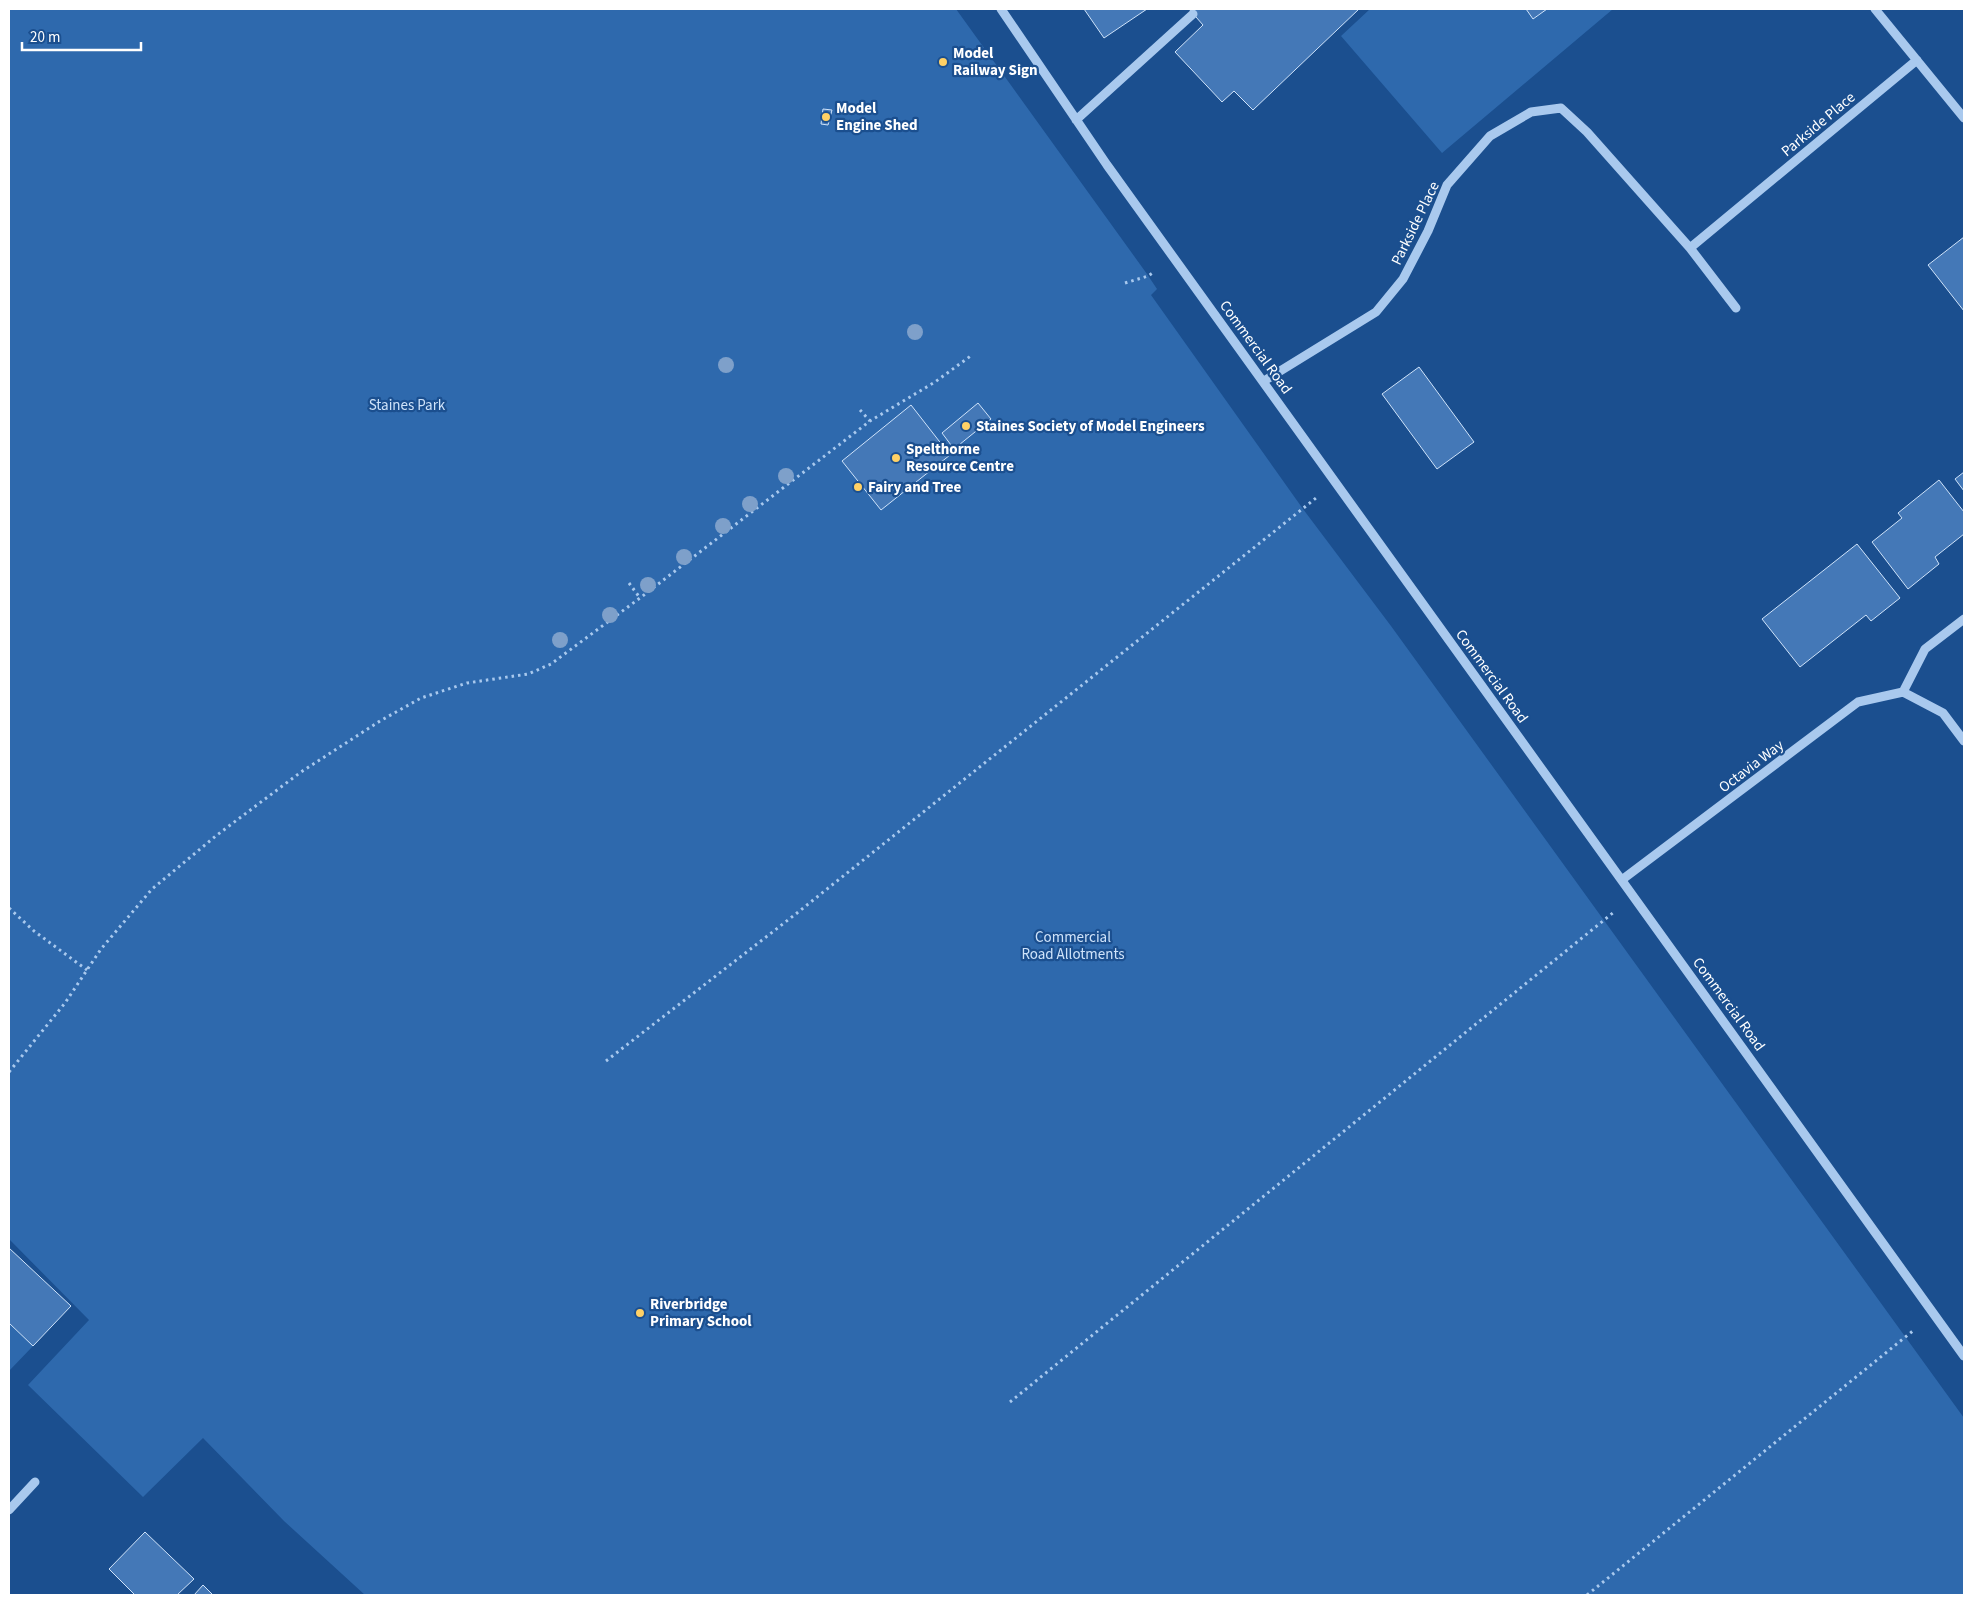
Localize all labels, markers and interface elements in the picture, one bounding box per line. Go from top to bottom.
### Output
scale bar [22,20,141,52]
text: 20 m [30,27,60,48]
place label: Model Railway Sign [953,43,1038,81]
marker: Model Railway Sign [937,56,949,68]
street label: Parkside Place [1777,87,1860,162]
place label: Model Engine Shed [836,98,918,136]
marker: Model Engine Shed [820,111,832,123]
street label: Parkside Place [1386,178,1445,269]
street label: Commercial Road [1214,296,1297,398]
park label: Staines Park [369,395,446,416]
place label: Staines Society of Model Engineers [976,416,1205,437]
marker: Staines Society of Model Engineers [960,420,972,432]
place label: Spelthorne Resource Centre [906,439,1014,477]
marker: Spelthorne Resource Centre [890,452,902,464]
place label: Fairy and Tree [868,477,962,498]
marker: Fairy and Tree [852,481,864,493]
street label: Commercial Road [1450,625,1533,727]
street label: Octavia Way [1715,735,1788,798]
park label: Commercial Road Allotments [1021,927,1125,965]
street label: Commercial Road [1687,953,1770,1055]
place label: Riverbridge Primary School [650,1294,752,1332]
marker: Riverbridge Primary School [634,1307,646,1319]

